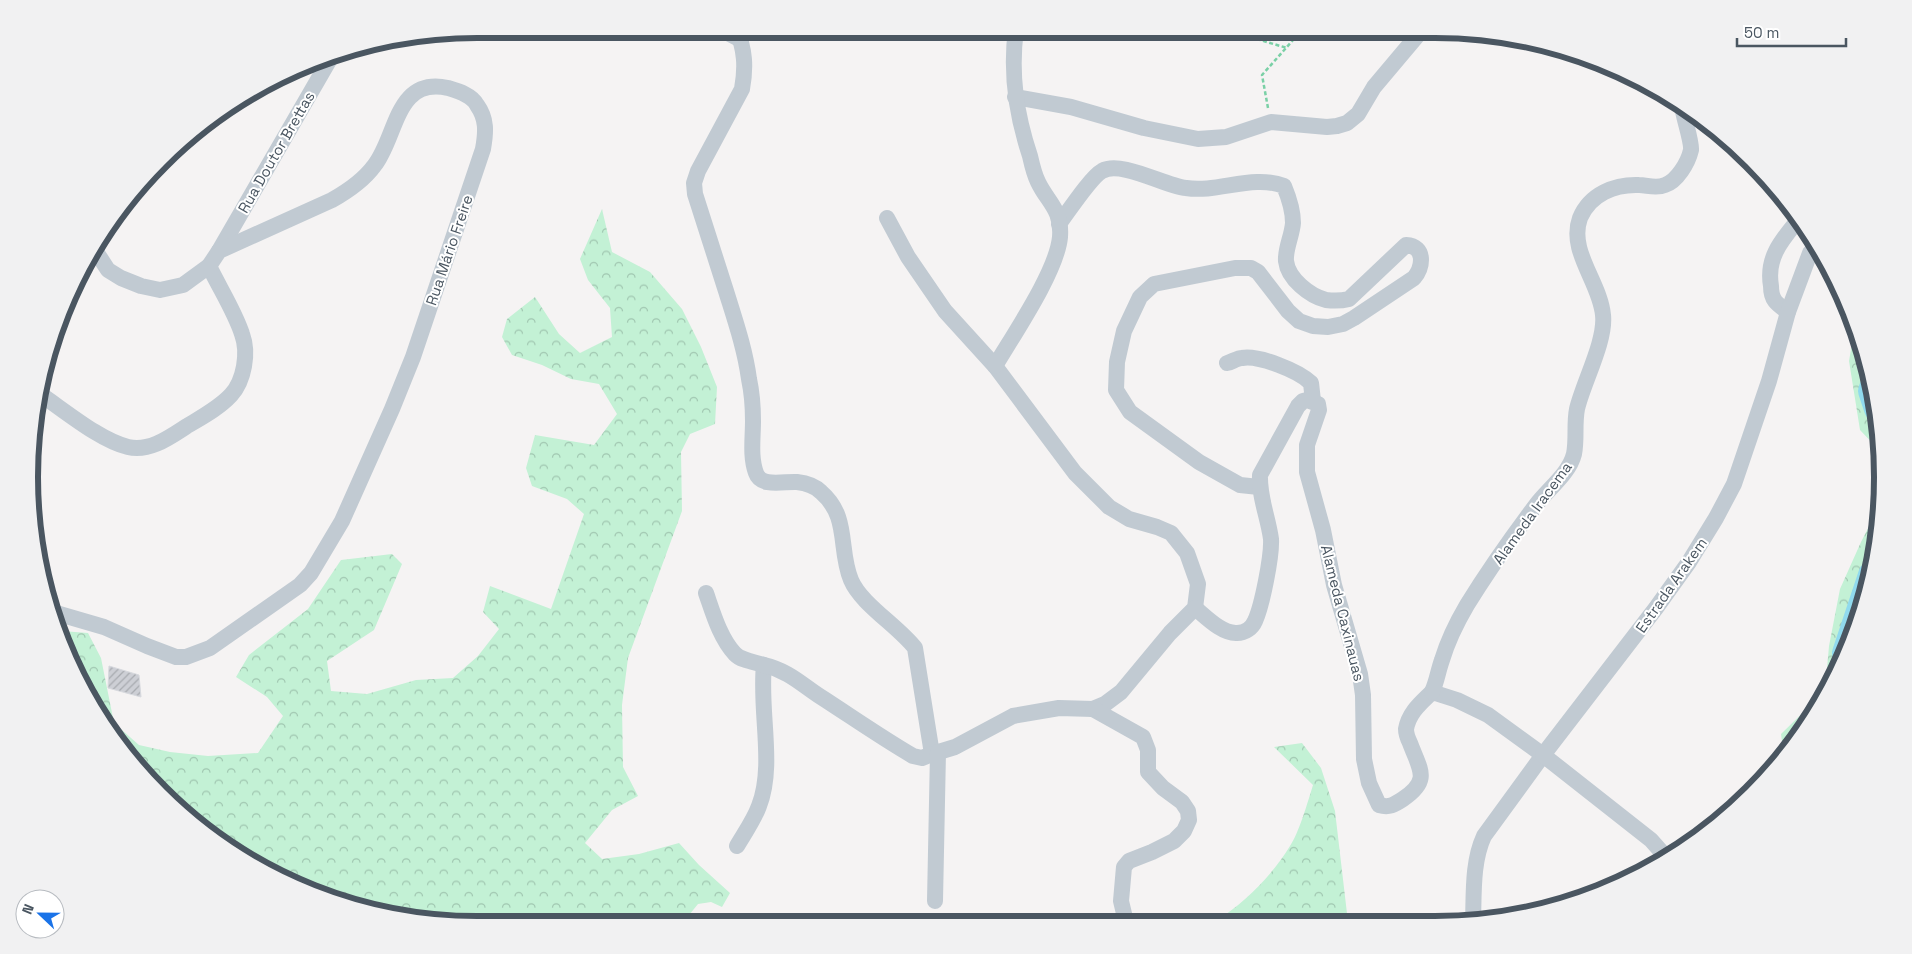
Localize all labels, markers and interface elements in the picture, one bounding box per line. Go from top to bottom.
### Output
scale bar [1737,15,1846,47]
text: 50 m [1744,23,1779,42]
street label: Rua Doutor Brettas [233,88,319,216]
street label: Rua Mário Freire [421,192,477,308]
street label: Alameda Iracema [1488,458,1576,568]
street label: Estrada Arakem [1631,534,1711,636]
street label: Alameda Caxinauas [1317,543,1369,683]
north arrow [15,889,65,939]
text: N [18,901,38,917]

